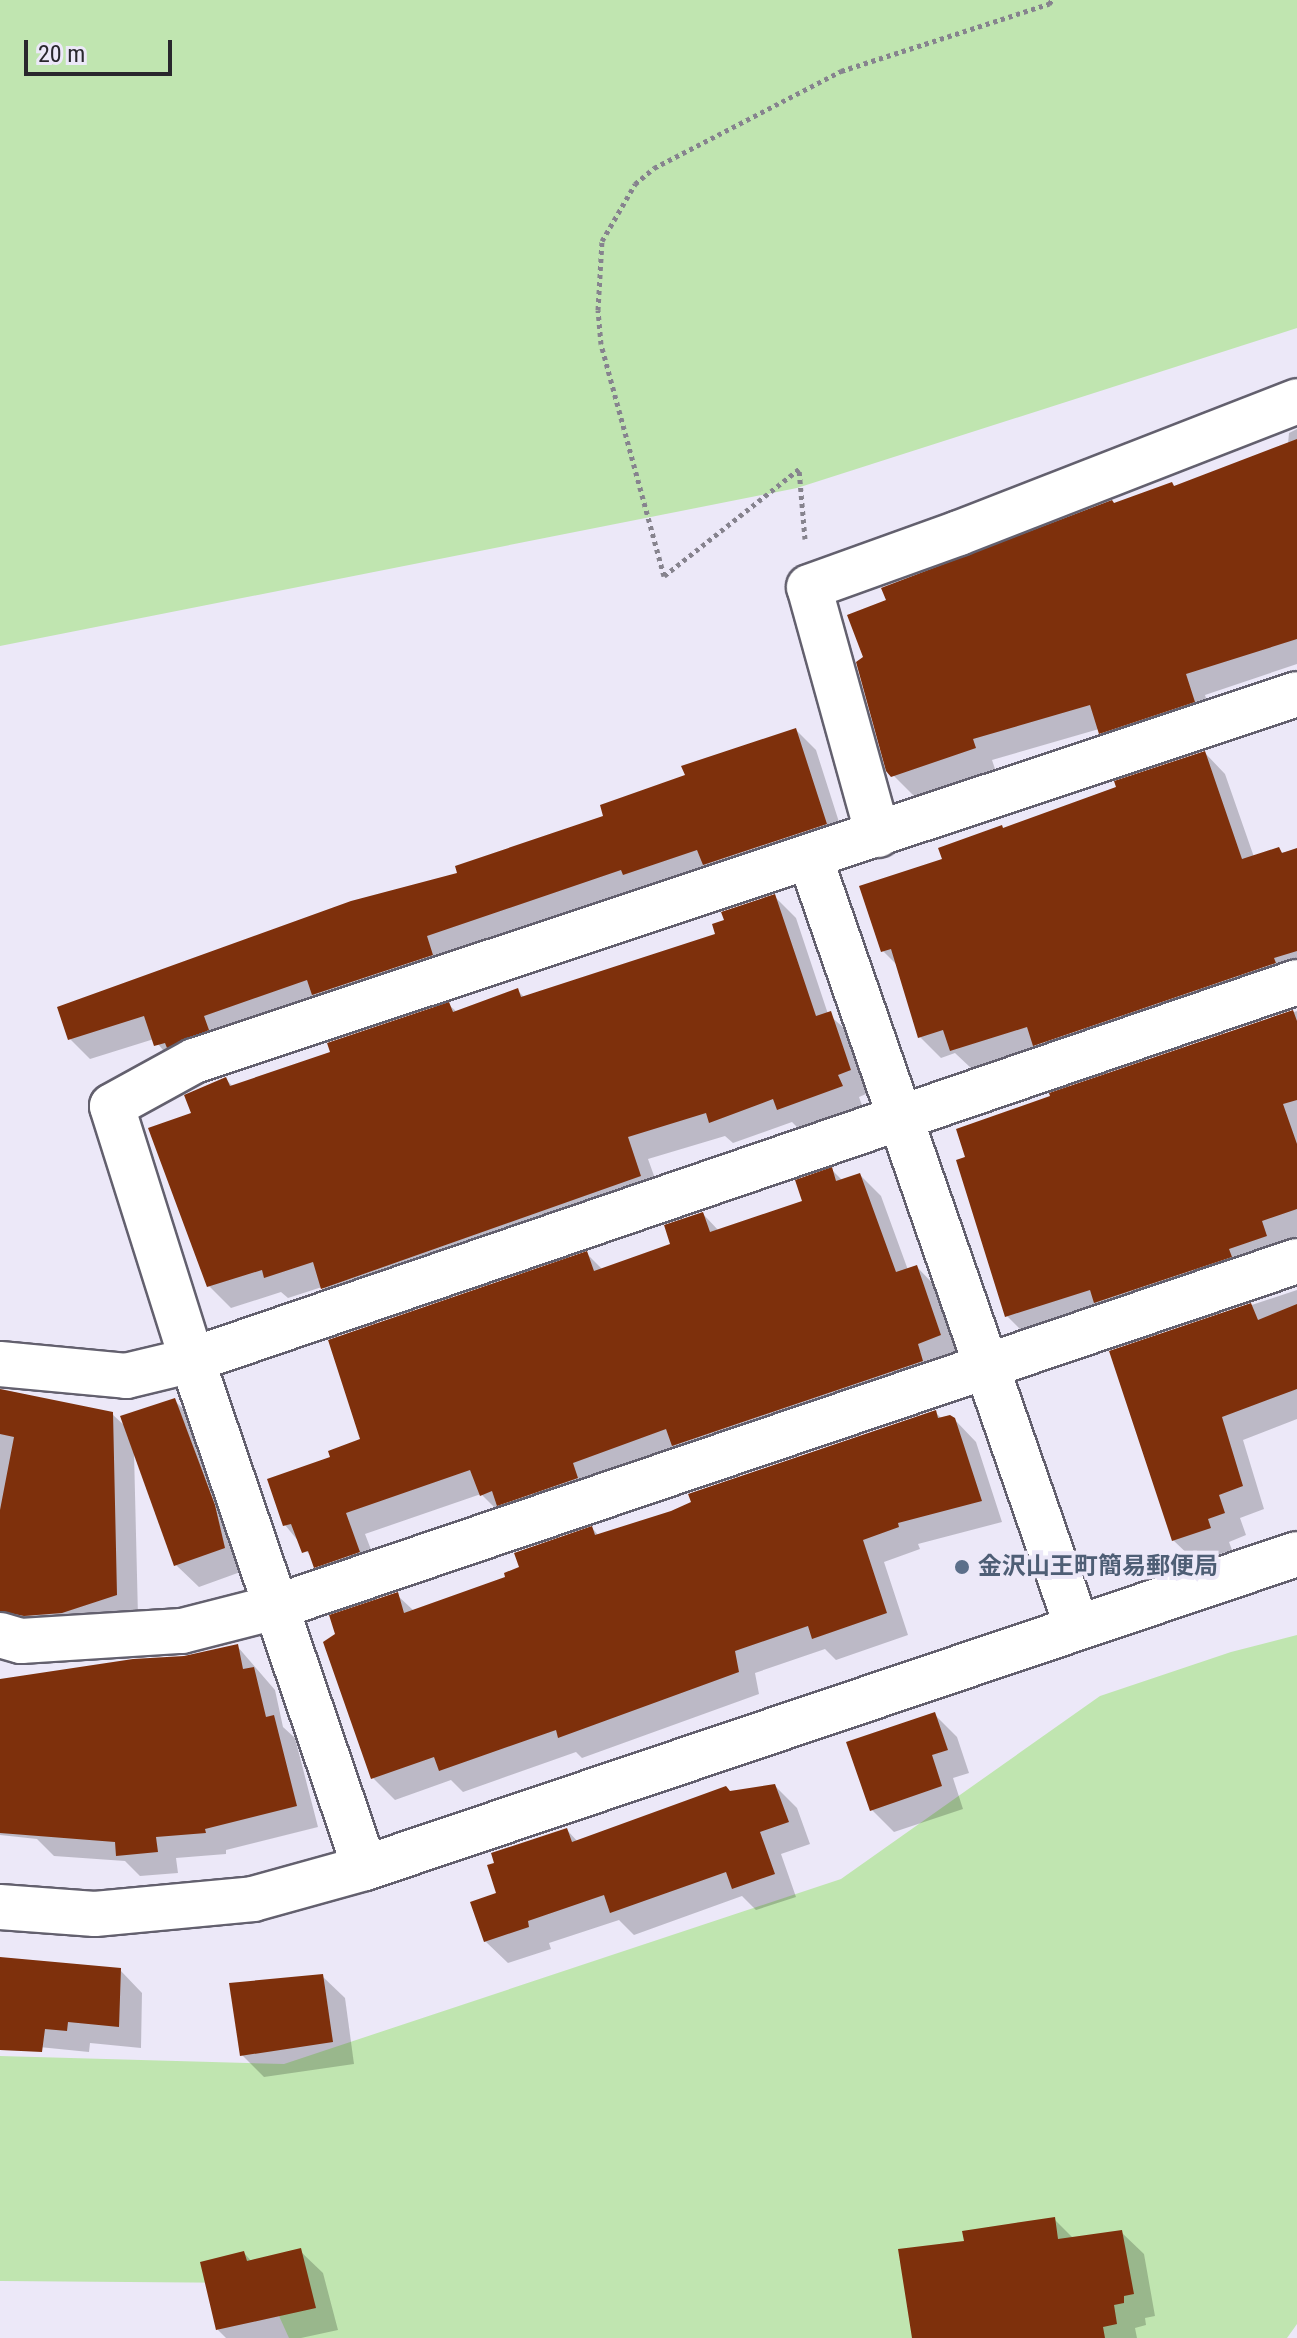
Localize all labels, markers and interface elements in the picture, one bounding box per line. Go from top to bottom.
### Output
scale bar [28,24,176,74]
text: 20 m [38,40,85,68]
place label: 金沢山王町簡易郵便局 [978,1553,1218,1581]
marker: 金沢山王町簡易郵便局 [953,1558,971,1576]

